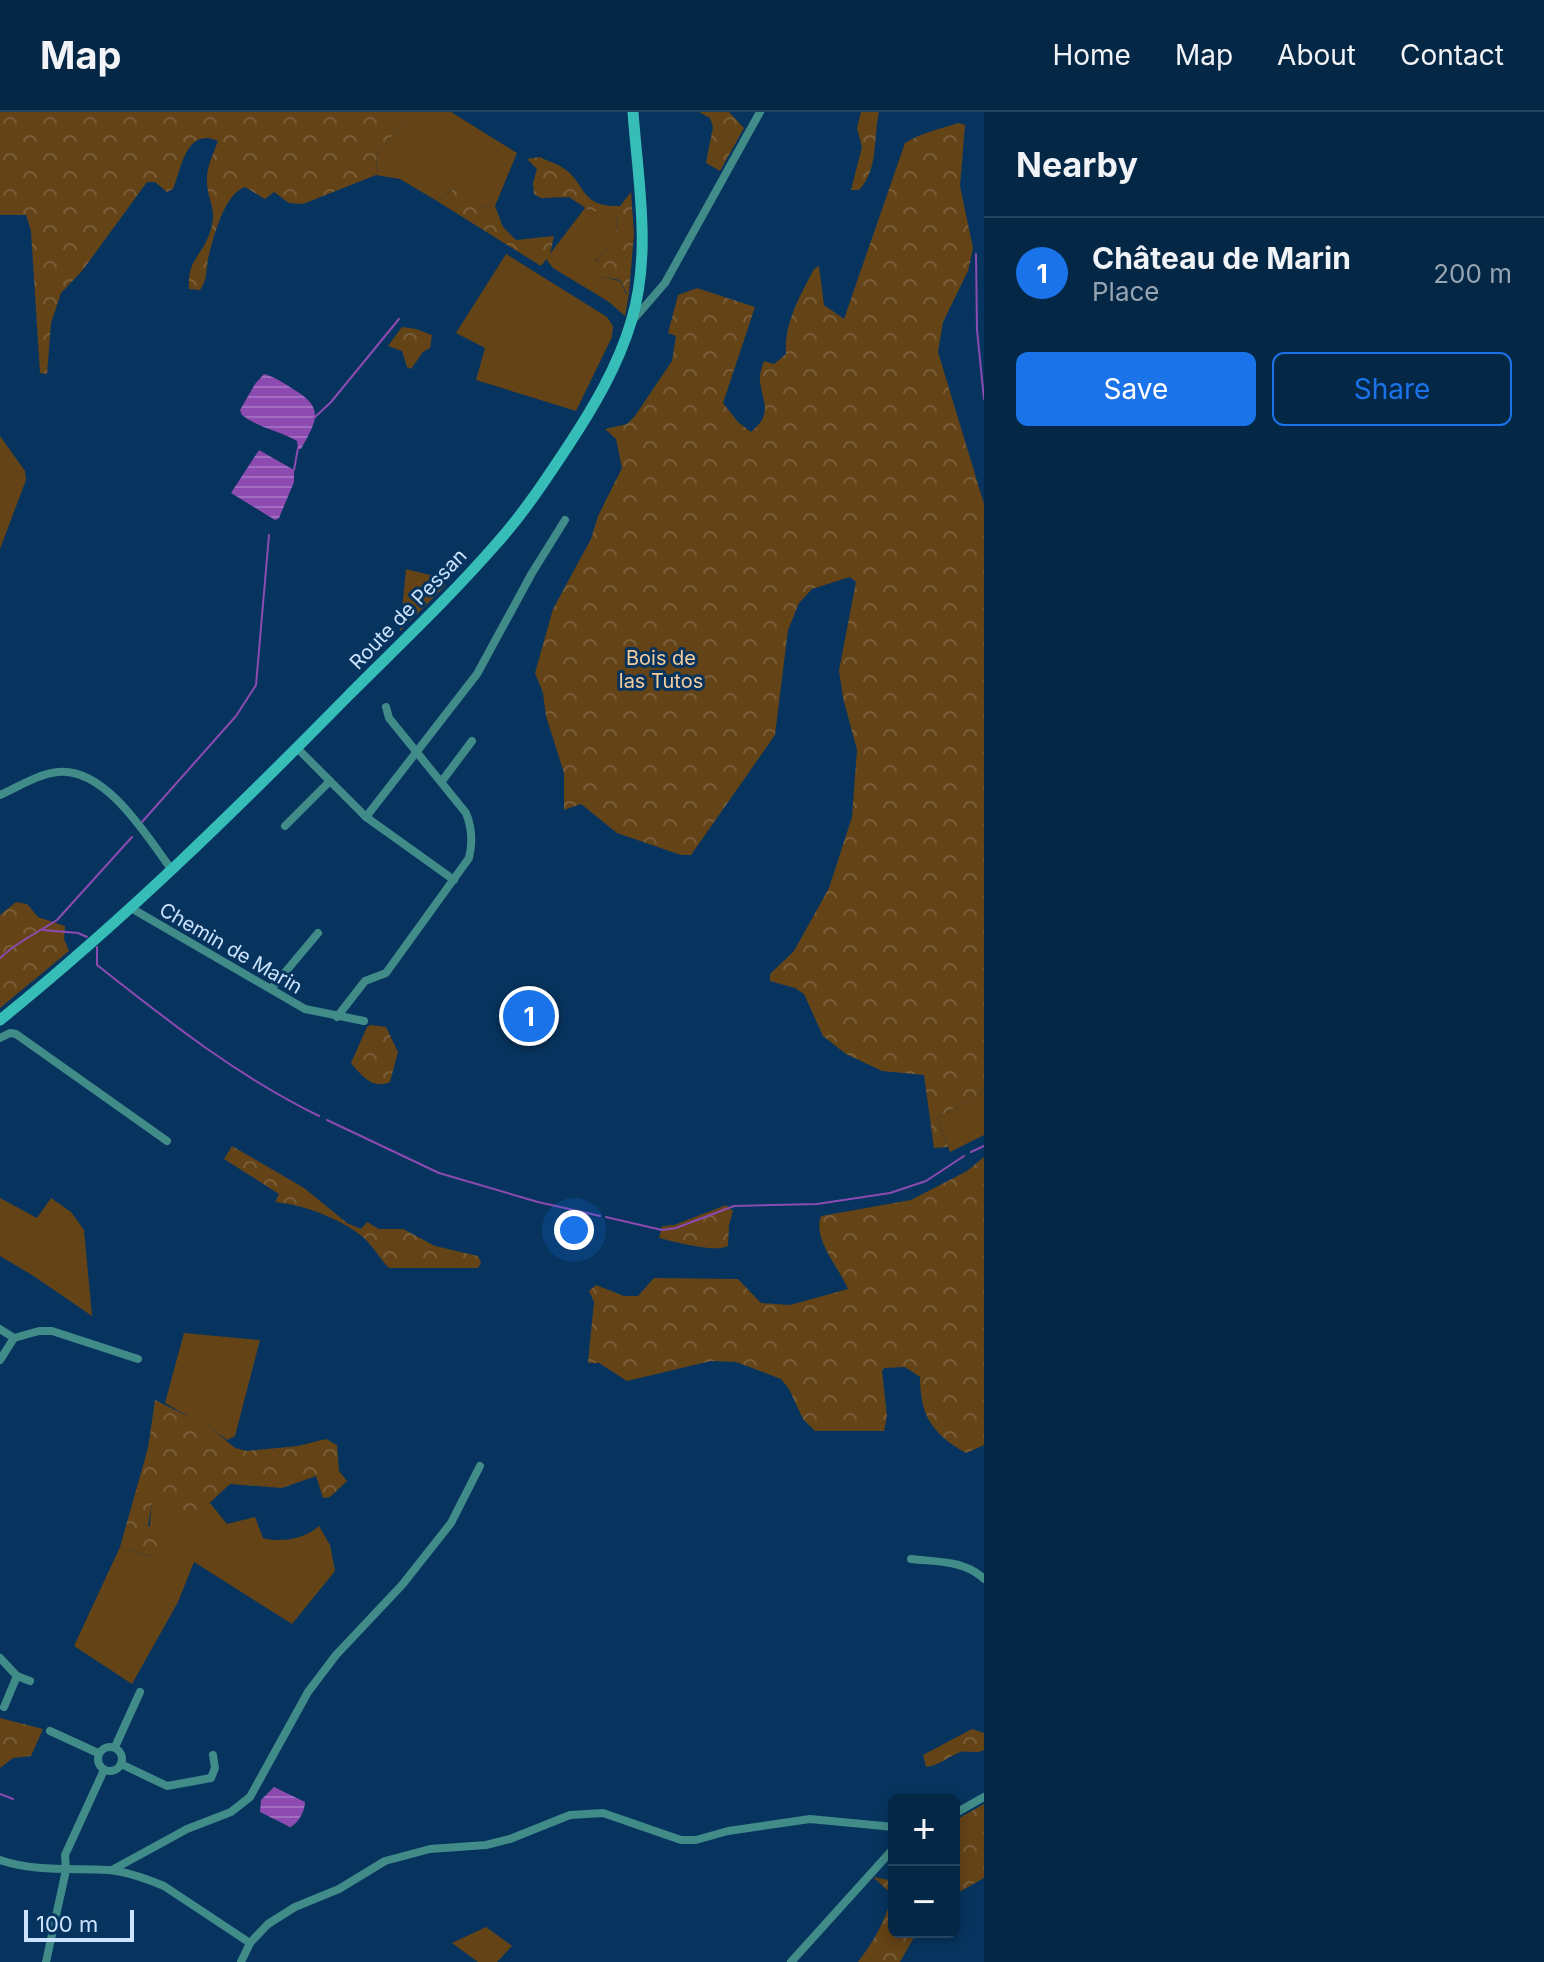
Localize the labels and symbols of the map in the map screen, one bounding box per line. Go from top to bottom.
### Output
street label: Route de Pessan [344,544,472,674]
park label: Bois de las Tutos [619,646,703,693]
street label: Chemin de Marin [155,897,307,999]
pin: 1 [503,986,555,1046]
your location [554,1210,594,1250]
scale bar [24,1906,134,1942]

